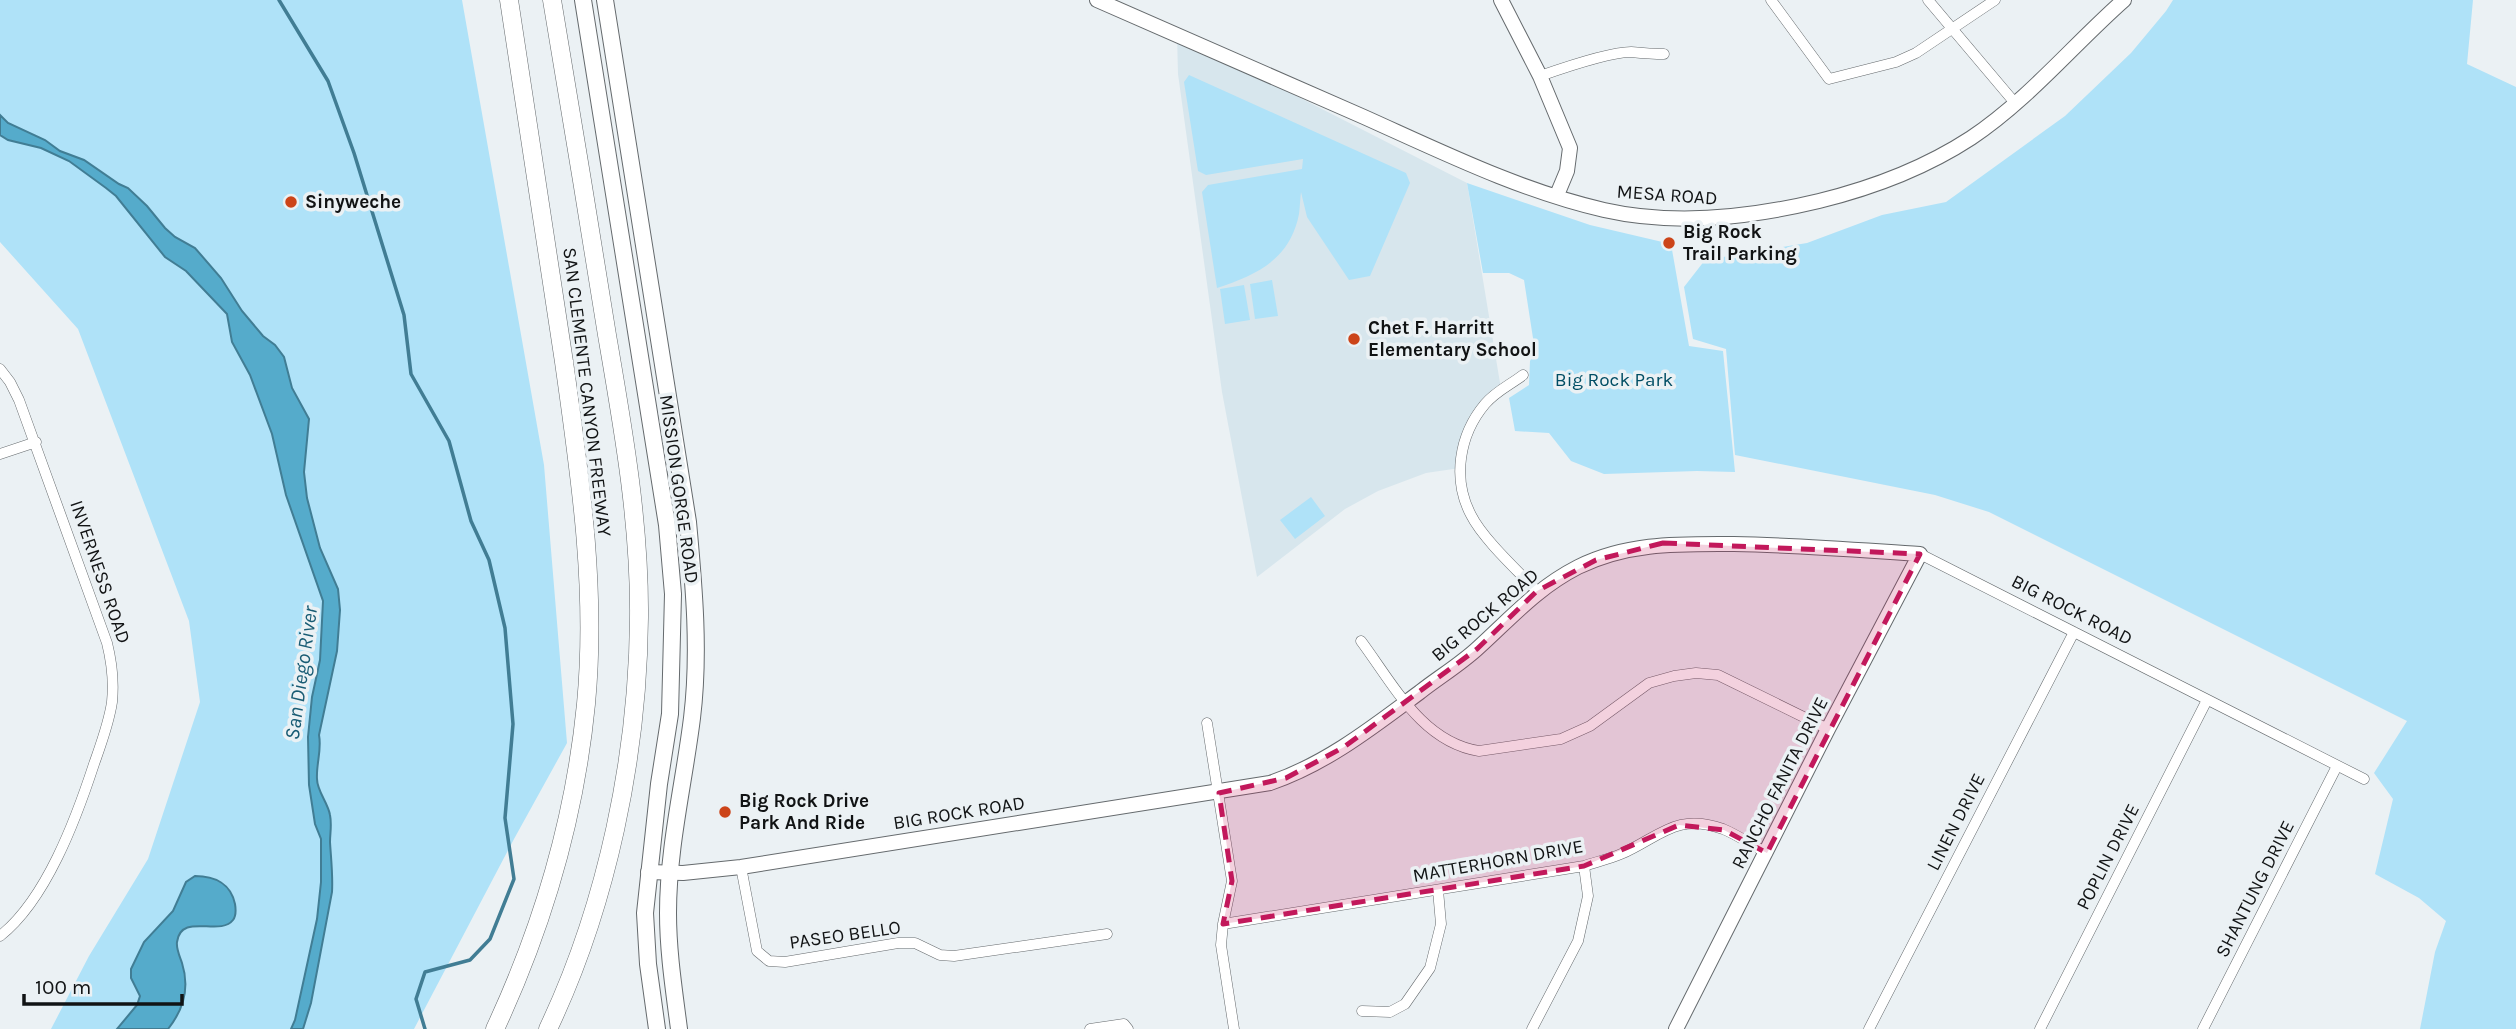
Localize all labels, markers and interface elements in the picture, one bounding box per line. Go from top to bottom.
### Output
street label: MESA ROAD [1616,181,1718,209]
place label: Sinyweche [305,191,401,213]
marker: Sinyweche [283,194,299,210]
place label: Big Rock Trail Parking [1683,221,1797,265]
marker: Big Rock Trail Parking [1661,235,1677,251]
street label: SAN CLEMENTE CANYON FREEWAY [558,246,616,538]
place label: Chet F. Harritt Elementary School [1368,317,1537,361]
marker: Chet F. Harritt Elementary School [1346,331,1362,347]
park label: Big Rock Park [1555,369,1673,391]
street label: MISSION GORGE ROAD [655,393,703,585]
street label: INVERNESS ROAD [65,498,135,646]
street label: BIG ROCK ROAD [1427,564,1543,666]
street label: BIG ROCK ROAD [2008,570,2136,650]
water label: San Diego River [280,604,322,741]
street label: RANCHO FANITA DRIVE [1727,693,1833,873]
street label: LINEN DRIVE [1922,770,1990,874]
place label: Big Rock Drive Park And Ride [739,790,869,834]
street label: BIG ROCK ROAD [892,792,1026,834]
street label: POPLIN DRIVE [2072,800,2144,914]
marker: Big Rock Drive Park And Ride [717,804,733,820]
street label: SHANTUNG DRIVE [2211,817,2299,961]
street label: MATTERHORN DRIVE [1411,835,1585,887]
street label: PASEO BELLO [788,916,902,954]
scale bar [24,962,182,1006]
text: 100 m [35,975,92,999]

